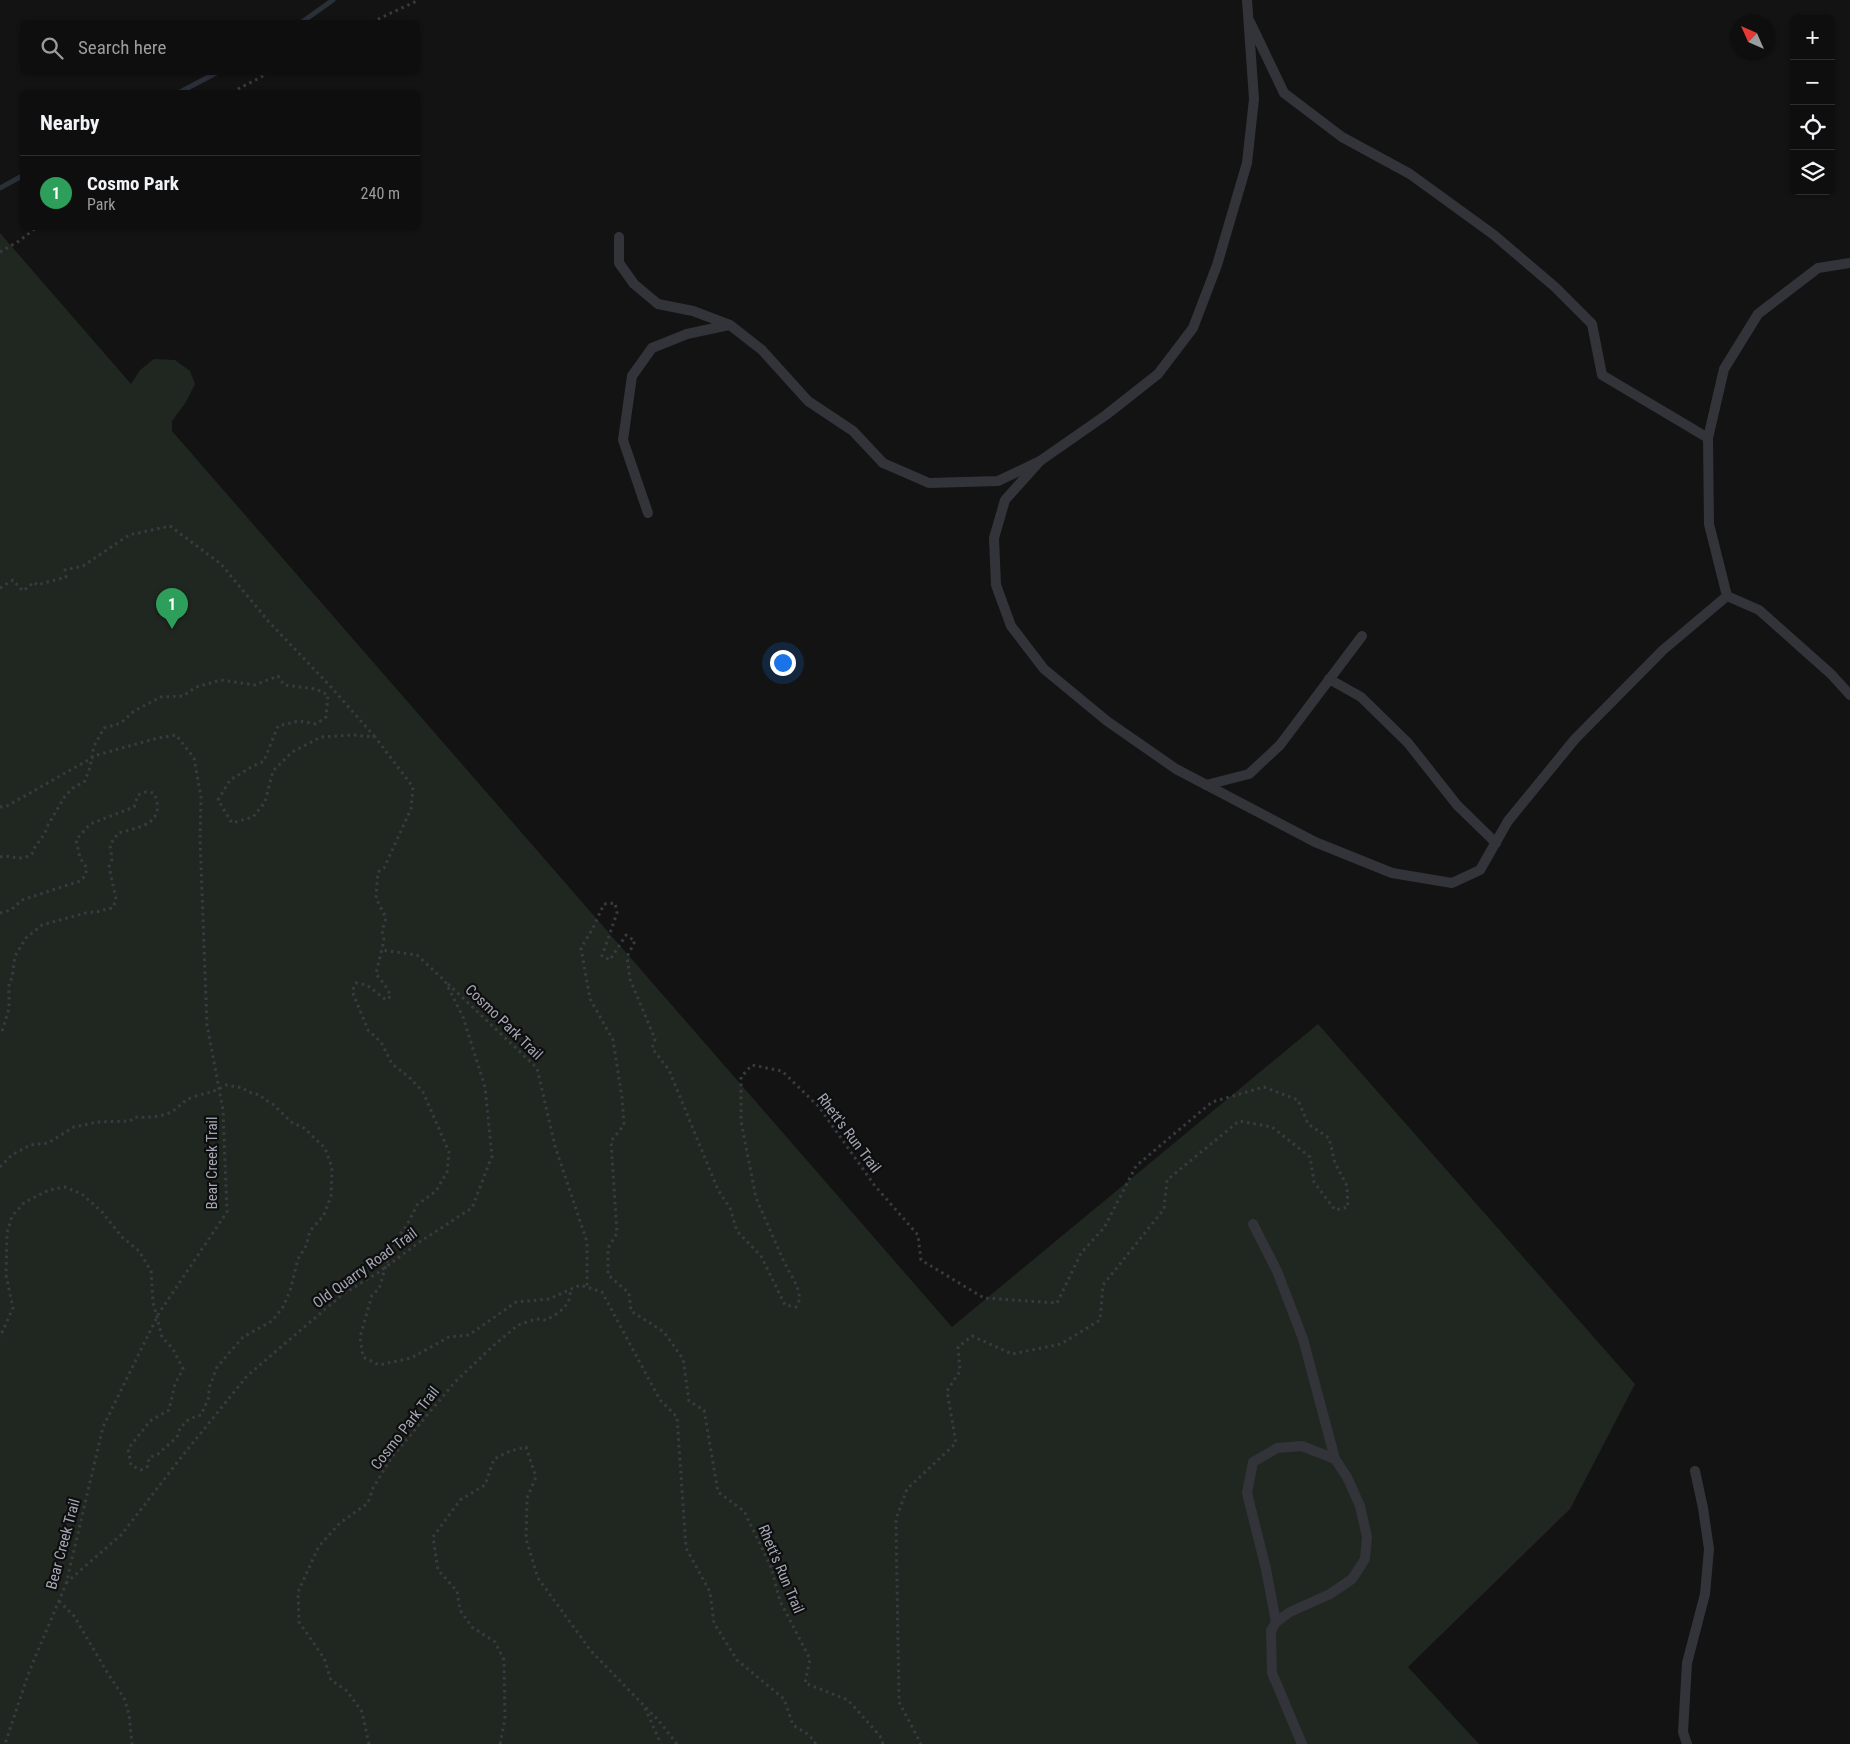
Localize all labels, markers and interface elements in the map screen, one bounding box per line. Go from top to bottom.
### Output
north arrow [1730,15,1775,60]
map controls [1790,15,1835,195]
button: + [1790,15,1835,60]
search box [20,20,420,75]
icon: search [38,34,66,62]
text: Search here [78,36,166,59]
button: − [1790,60,1835,105]
button: locate [1790,105,1835,150]
text: Nearby [40,111,99,135]
button: layers [1790,150,1835,195]
text: Cosmo Park [87,172,179,195]
text: 1 [52,184,60,203]
text: 240 m [361,184,400,203]
text: Park [87,195,116,214]
pin: 1 [156,588,188,629]
your location [770,650,796,676]
street label: Cosmo Park Trail [462,981,546,1063]
street label: Rhett's Run Trail [813,1090,885,1176]
street label: Bear Creek Trail [203,1117,221,1209]
street label: Old Quarry Road Trail [309,1224,421,1312]
street label: Cosmo Park Trail [367,1383,443,1473]
street label: Bear Creek Trail [42,1497,84,1591]
street label: Rhett's Run Trail [754,1522,808,1616]

